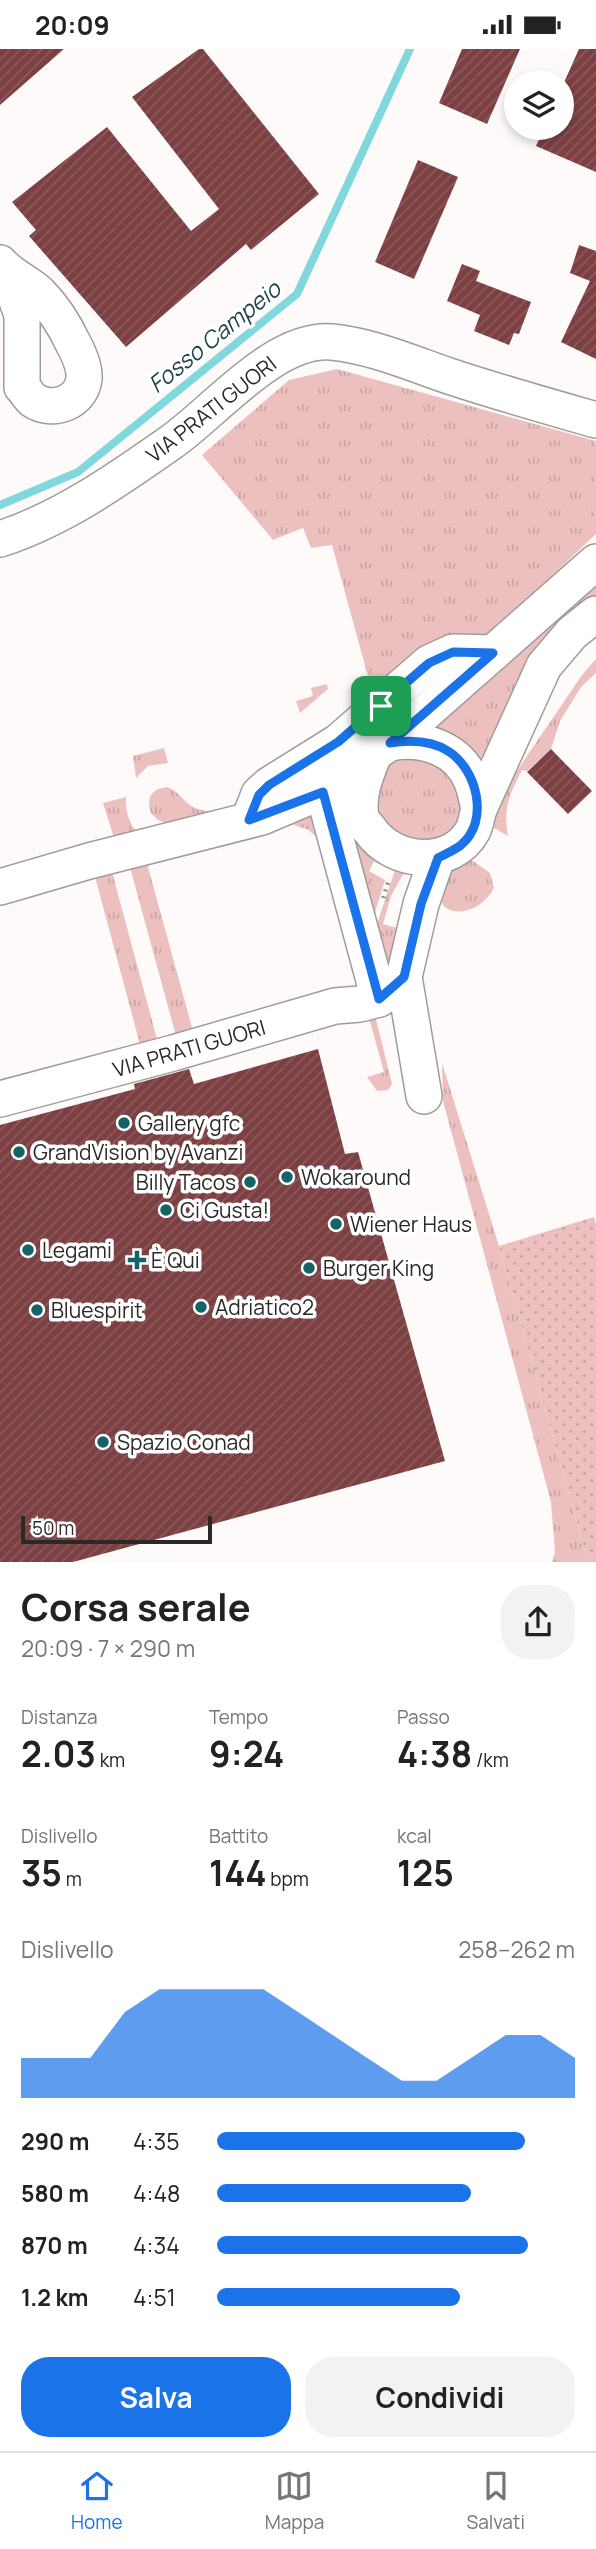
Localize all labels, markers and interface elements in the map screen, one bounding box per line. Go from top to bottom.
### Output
text: 20:09 [35,7,110,43]
map controls [504,70,574,140]
button: layers [504,70,574,140]
water label: Fosso Campeio [141,272,288,399]
street label: VIA PRATI GUORI [140,349,282,469]
pin [351,676,411,736]
icon: arrive [362,687,400,725]
street label: VIA PRATI GUORI [109,1013,269,1083]
place label: Gallery gfc [138,1109,240,1137]
marker: Gallery gfc [116,1115,132,1131]
place label: GrandVision by Avanzi [33,1138,243,1166]
marker: GrandVision by Avanzi [11,1144,27,1160]
place label: Wokaround [301,1163,411,1191]
place label: Billy Tacos [136,1168,236,1196]
marker: Wokaround [279,1169,295,1185]
marker: Billy Tacos [242,1174,258,1190]
place label: Ci Gusta! [180,1196,269,1224]
marker: Ci Gusta! [158,1202,174,1218]
place label: Wiener Haus [350,1210,472,1238]
marker: Wiener Haus [328,1216,344,1232]
place label: Legami [42,1236,112,1264]
marker: Legami [20,1242,36,1258]
place label: È Qui [151,1246,200,1274]
marker: È Qui [129,1252,145,1268]
place label: Burger King [323,1254,434,1282]
marker: Burger King [301,1260,317,1276]
place label: Adriatico2 [215,1293,314,1321]
place label: Bluespirit [51,1296,143,1324]
marker: Adriatico2 [193,1299,209,1315]
marker: Bluespirit [29,1302,45,1318]
place label: Spazio Conad [117,1428,251,1456]
marker: Spazio Conad [95,1434,111,1450]
scale bar [21,1513,212,1545]
text: 50 m [32,1515,74,1541]
text: Corsa serale [21,1580,251,1632]
button: share [501,1585,575,1659]
text: 20:09 · 7 × 290 m [21,1632,195,1664]
text: Distanza [21,1704,98,1730]
text: Tempo [209,1704,268,1730]
text: Passo [397,1704,450,1730]
text: 2.03 [21,1730,96,1778]
text: 9:24 [209,1730,284,1778]
text: 4:38 [397,1730,472,1778]
text: km [96,1747,125,1773]
text: /km [472,1747,509,1773]
text: Dislivello [21,1823,98,1849]
text: Battito [209,1823,268,1849]
text: kcal [397,1823,432,1849]
text: 35 [21,1849,62,1897]
text: 144 [209,1849,267,1897]
text: 125 [397,1849,454,1897]
text: m [62,1866,82,1892]
text: bpm [267,1866,309,1892]
text: Dislivello [21,1933,114,1965]
text: 258–262 m [458,1933,575,1965]
text: 290 m [21,2125,89,2157]
text: 4:35 [133,2125,179,2157]
text: 580 m [21,2177,89,2209]
text: 4:48 [133,2177,180,2209]
text: 870 m [21,2229,88,2261]
text: 4:34 [133,2229,180,2261]
text: 1.2 km [21,2281,88,2313]
text: 4:51 [133,2281,176,2313]
button: Salva [21,2357,291,2437]
button: Condividi [305,2357,575,2437]
tab: Home [71,2467,123,2535]
tab: Mappa [265,2467,324,2535]
tab: Salvati [466,2467,525,2535]

